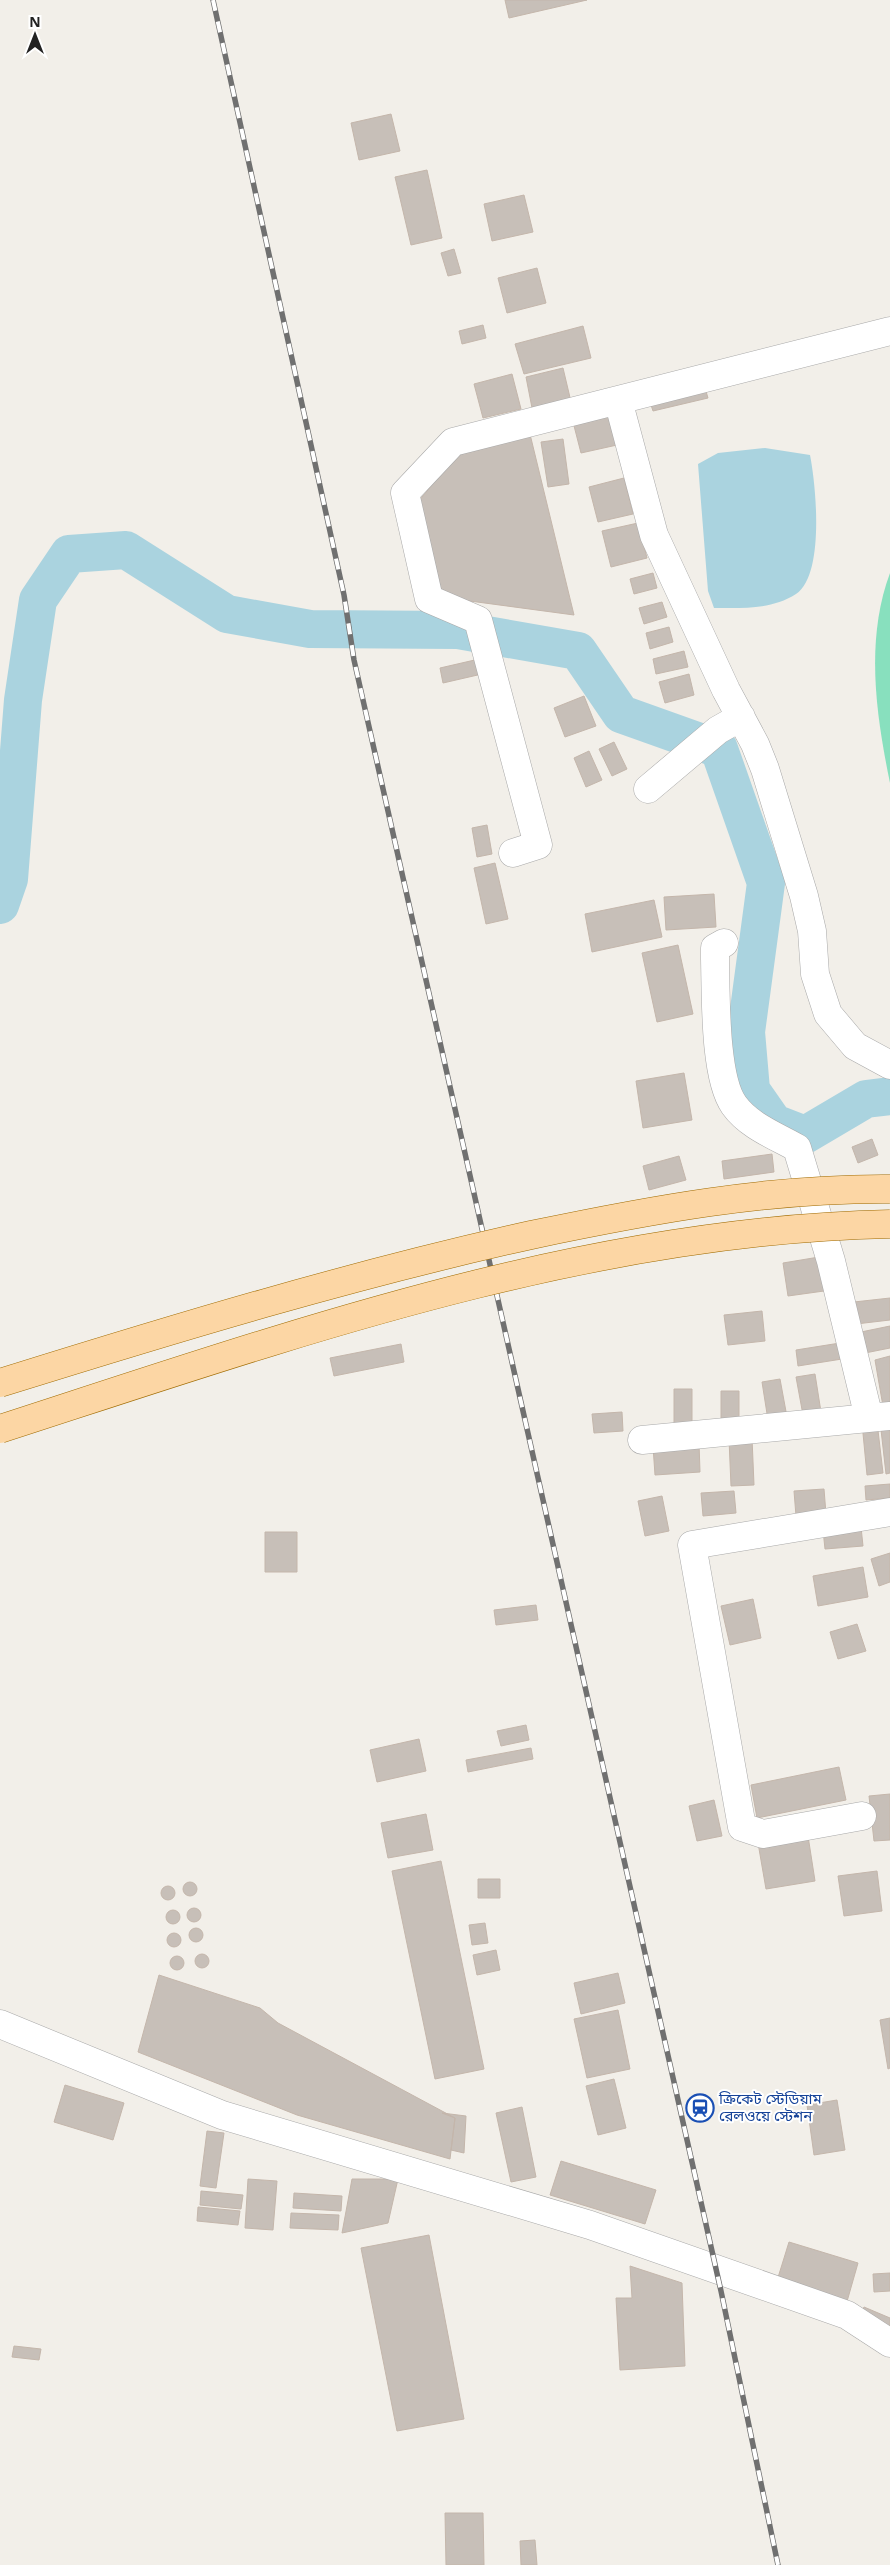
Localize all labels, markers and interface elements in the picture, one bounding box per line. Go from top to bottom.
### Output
north arrow [10,10,60,60]
text: N [29,12,41,31]
place label: ক্রিকেট স্টেডিয়াম রেলওয়ে স্টেশন [718,2088,823,2125]
station icon: ক্রিকেট স্টেডিয়াম রেলওয়ে স্টেশন [685,2093,715,2123]

